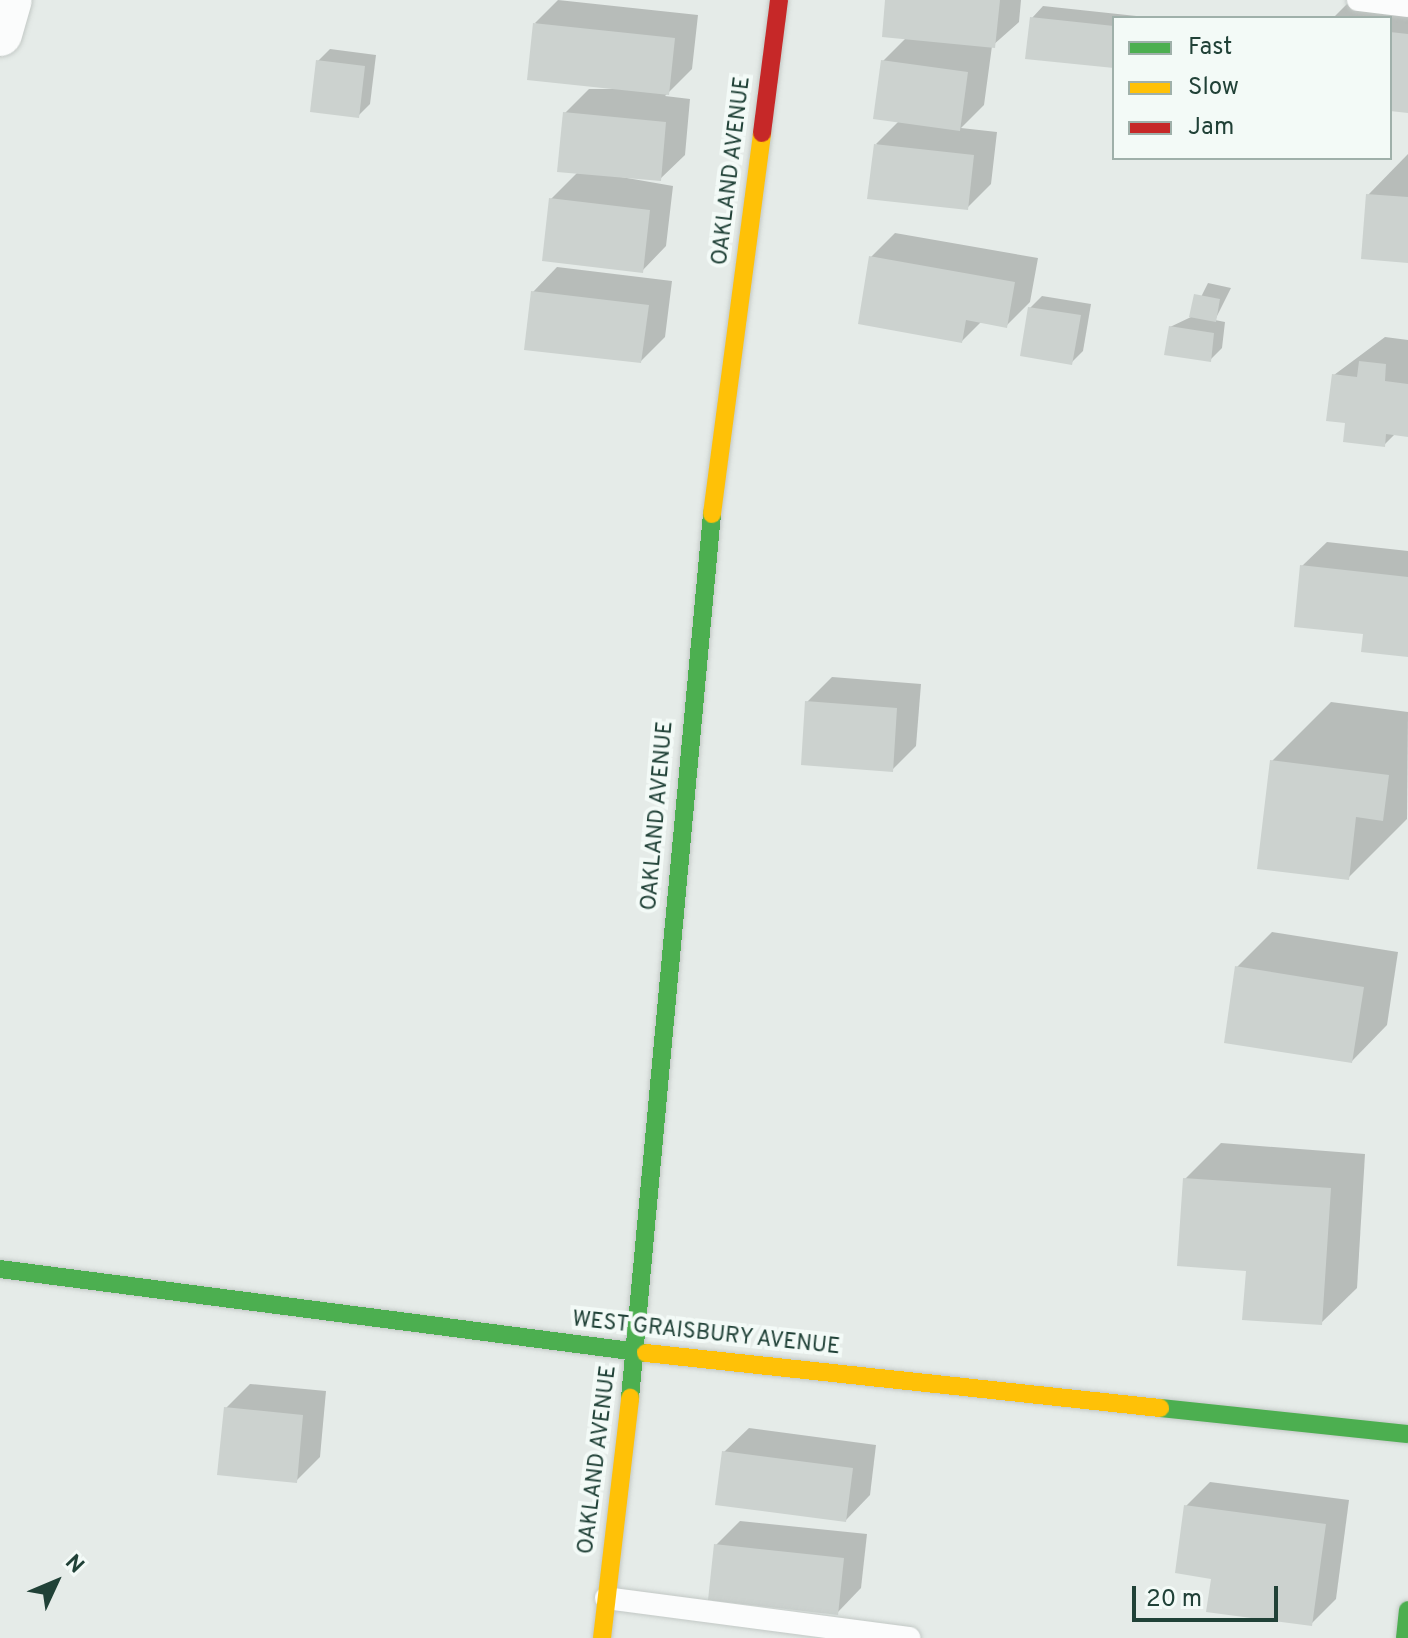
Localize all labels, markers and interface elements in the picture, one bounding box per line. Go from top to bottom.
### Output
legend [1112,16,1392,160]
text: Fast [1188,33,1232,63]
text: Slow [1188,73,1239,103]
street label: OAKLAND AVENUE [707,75,757,267]
text: Jam [1188,113,1234,143]
street label: OAKLAND AVENUE [637,720,679,912]
street label: WEST GRAISBURY AVENUE [569,1307,843,1361]
street label: OAKLAND AVENUE [573,1364,623,1556]
north arrow [16,1542,96,1622]
text: N [58,1550,89,1580]
scale bar [1136,1570,1282,1620]
text: 20 m [1146,1585,1202,1615]

